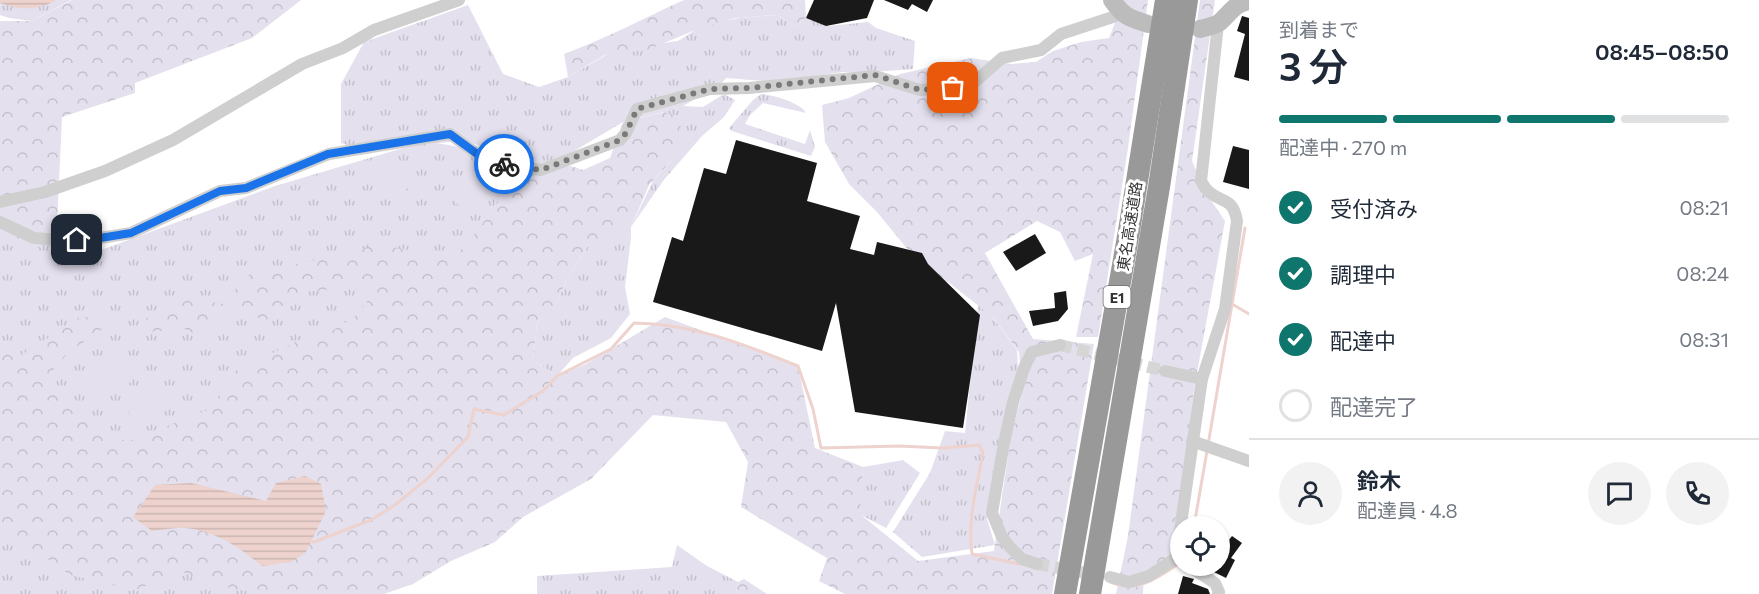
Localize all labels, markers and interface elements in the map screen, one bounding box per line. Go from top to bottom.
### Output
text: 到着まで [1279,17,1359,41]
text: 08:45–08:50 [1595,38,1729,65]
text: 3 分 [1279,41,1348,89]
pin [927,62,978,113]
icon: bag [936,71,969,104]
courier [474,134,534,194]
text: 配達中 · 270 m [1279,135,1407,159]
icon: bike [488,148,521,181]
street label: 東名高速道路 [1113,180,1145,272]
icon: check [1279,191,1312,224]
text: 受付済み [1330,195,1418,222]
text: 08:21 [1679,195,1729,219]
pin [51,214,102,265]
icon: home [60,223,93,256]
icon: check [1279,257,1312,290]
text: 調理中 [1330,261,1396,288]
text: 08:24 [1676,261,1729,285]
road number: E1 [1104,286,1130,308]
icon: check [1279,323,1312,356]
text: 配達中 [1330,327,1396,354]
text: 08:31 [1679,327,1729,351]
text: 配達完了 [1330,393,1418,420]
button: person [1279,462,1342,525]
button: chat [1588,462,1651,525]
button: phone [1666,462,1729,525]
text: 鈴木 [1357,467,1401,494]
text: 配達員 · 4.8 [1357,498,1458,522]
map controls [1170,516,1230,576]
button: locate [1170,516,1230,576]

